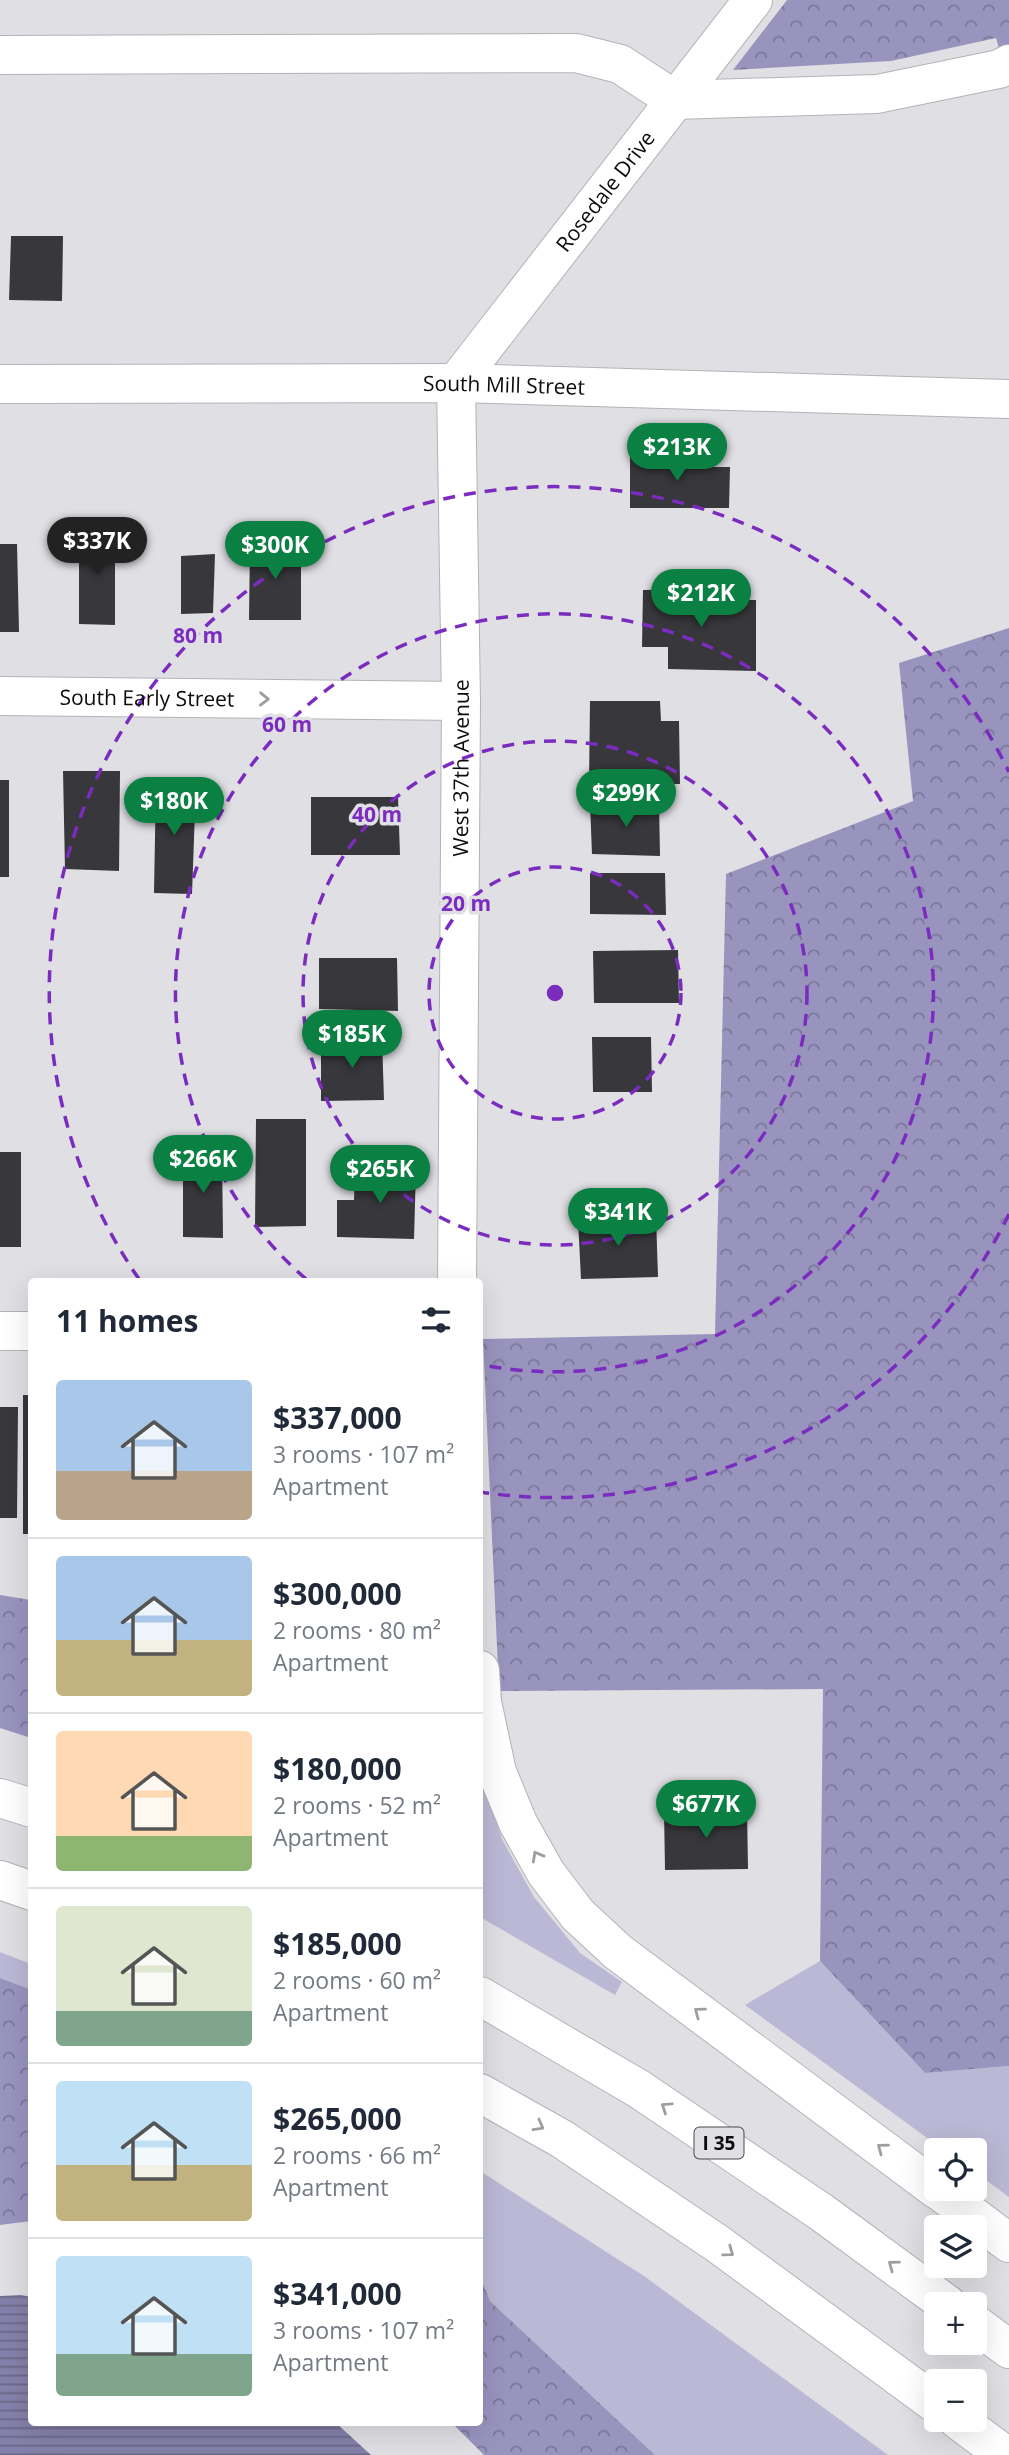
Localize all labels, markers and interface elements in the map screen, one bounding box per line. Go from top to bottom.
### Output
street label: Rosedale Drive [549,125,661,257]
street label: South Mill Street [423,369,585,401]
pin: $213K [628,424,726,483]
text: $213K [643,430,711,462]
pin: $337K [48,518,146,577]
pin: $300K [226,522,324,581]
text: $337K [63,524,131,556]
text: $300K [241,528,309,560]
pin: $212K [652,570,750,629]
text: $212K [667,576,735,608]
text: 80 m [173,621,223,649]
street label: West 37th Avenue [446,679,475,857]
street label: South Early Street [59,683,235,713]
one-way arrow [259,691,270,707]
text: 60 m [262,710,312,738]
pin: $299K [577,770,675,829]
text: $299K [592,776,660,808]
pin: $180K [125,778,223,837]
text: $180K [140,784,208,816]
text: 40 m [352,800,402,828]
text: 20 m [441,889,491,917]
centre of rings [543,981,567,1005]
pin: $185K [303,1010,401,1070]
text: $185K [318,1017,386,1049]
pin: $266K [154,1136,252,1195]
text: $266K [169,1142,237,1174]
pin: $265K [331,1146,429,1205]
text: $265K [346,1152,414,1184]
pin: $341K [569,1188,667,1248]
text: $341K [584,1195,652,1227]
text: 11 homes [56,1300,199,1341]
icon: filters [417,1301,455,1339]
text: $337,000 [273,1397,402,1438]
icon: home [112,1408,196,1492]
text: 3 rooms · 107 m² [273,1438,454,1470]
text: Apartment [273,1470,389,1502]
text: $300,000 [273,1573,402,1614]
icon: home [112,1584,196,1668]
text: 2 rooms · 80 m² [273,1614,441,1646]
text: Apartment [273,1646,389,1678]
text: $180,000 [273,1748,402,1789]
icon: home [112,1759,196,1843]
pin: $677K [657,1780,755,1840]
text: $677K [672,1787,740,1819]
text: 2 rooms · 52 m² [273,1789,441,1821]
text: Apartment [273,1821,389,1853]
one-way arrow [532,1851,545,1863]
text: $185,000 [273,1923,402,1964]
icon: home [112,1934,196,2018]
text: 2 rooms · 60 m² [273,1964,441,1996]
text: Apartment [273,1996,389,2028]
one-way arrow [694,2007,707,2020]
text: $265,000 [273,2098,402,2139]
one-way arrow [661,2103,674,2115]
icon: home [112,2109,196,2193]
one-way arrow [532,2118,544,2131]
road number: I 35 [694,2128,744,2158]
map controls [924,2138,987,2432]
button: locate [924,2138,987,2201]
text: 2 rooms · 66 m² [273,2139,441,2171]
one-way arrow [877,2143,889,2156]
text: Apartment [273,2171,389,2203]
button: layers [924,2215,987,2278]
one-way arrow [721,2244,734,2256]
one-way arrow [888,2260,901,2273]
text: $341,000 [273,2273,402,2314]
icon: home [112,2284,196,2368]
button: + [924,2292,987,2355]
text: 3 rooms · 107 m² [273,2314,454,2346]
text: Apartment [273,2346,389,2378]
button: − [924,2369,987,2432]

